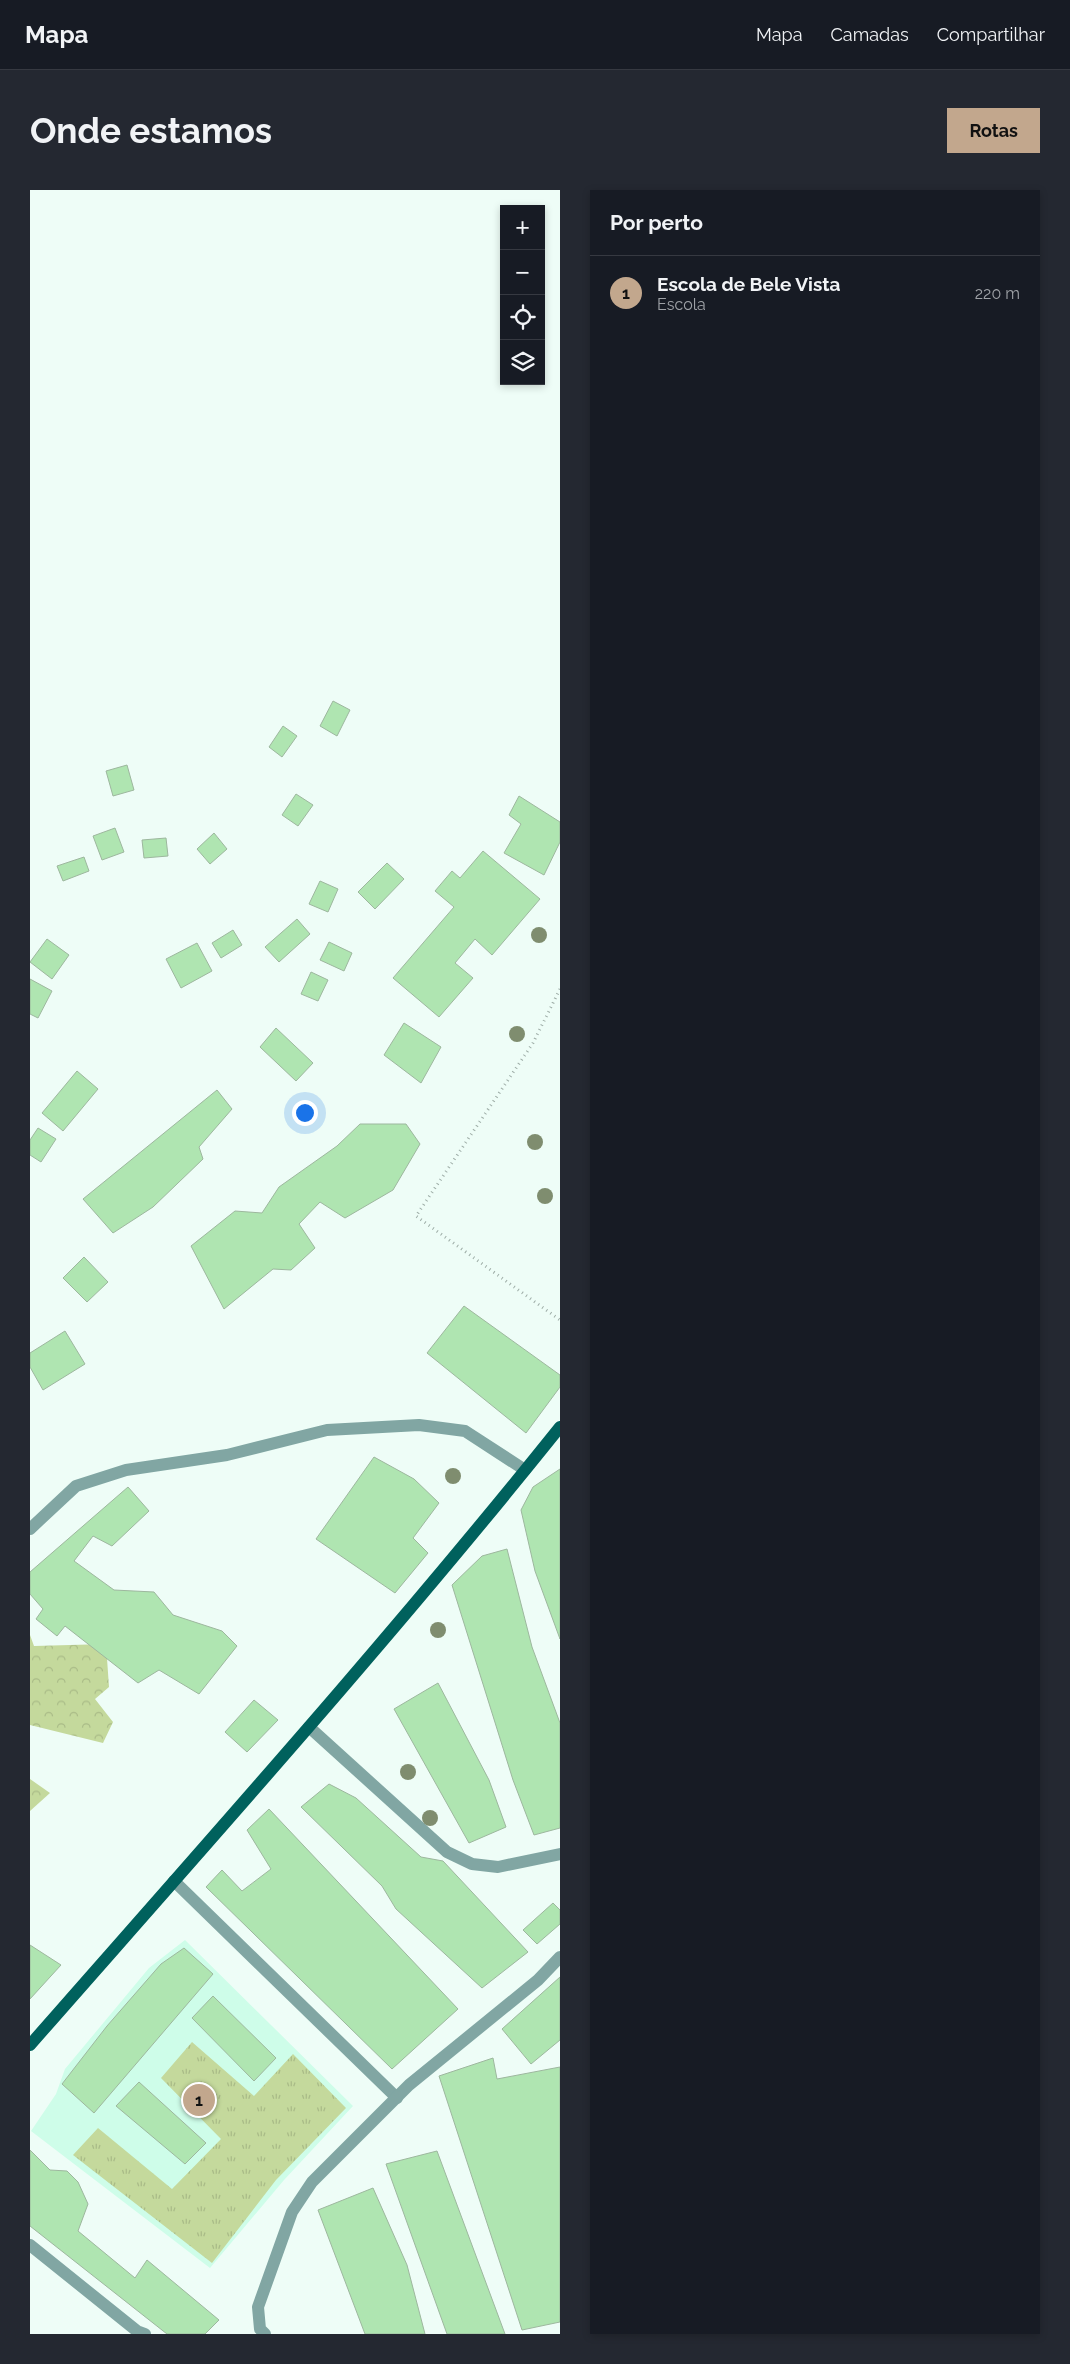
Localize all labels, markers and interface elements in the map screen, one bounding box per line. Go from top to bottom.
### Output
text: Mapa [25,20,88,49]
text: Mapa [756,24,802,45]
text: Camadas [830,24,909,45]
text: Compartilhar [937,24,1045,45]
button: Rotas [947,108,1040,153]
text: Onde estamos [30,110,272,151]
map controls [500,205,545,385]
button: + [500,205,545,250]
text: Por perto [610,210,703,235]
button: − [500,250,545,295]
text: Escola de Bele Vista [657,273,840,295]
text: 1 [622,284,630,303]
text: 220 m [975,284,1020,303]
button: locate [500,295,545,340]
text: Escola [657,295,706,314]
button: layers [500,340,545,385]
your location [292,1100,318,1126]
pin: 1 [183,2081,215,2119]

